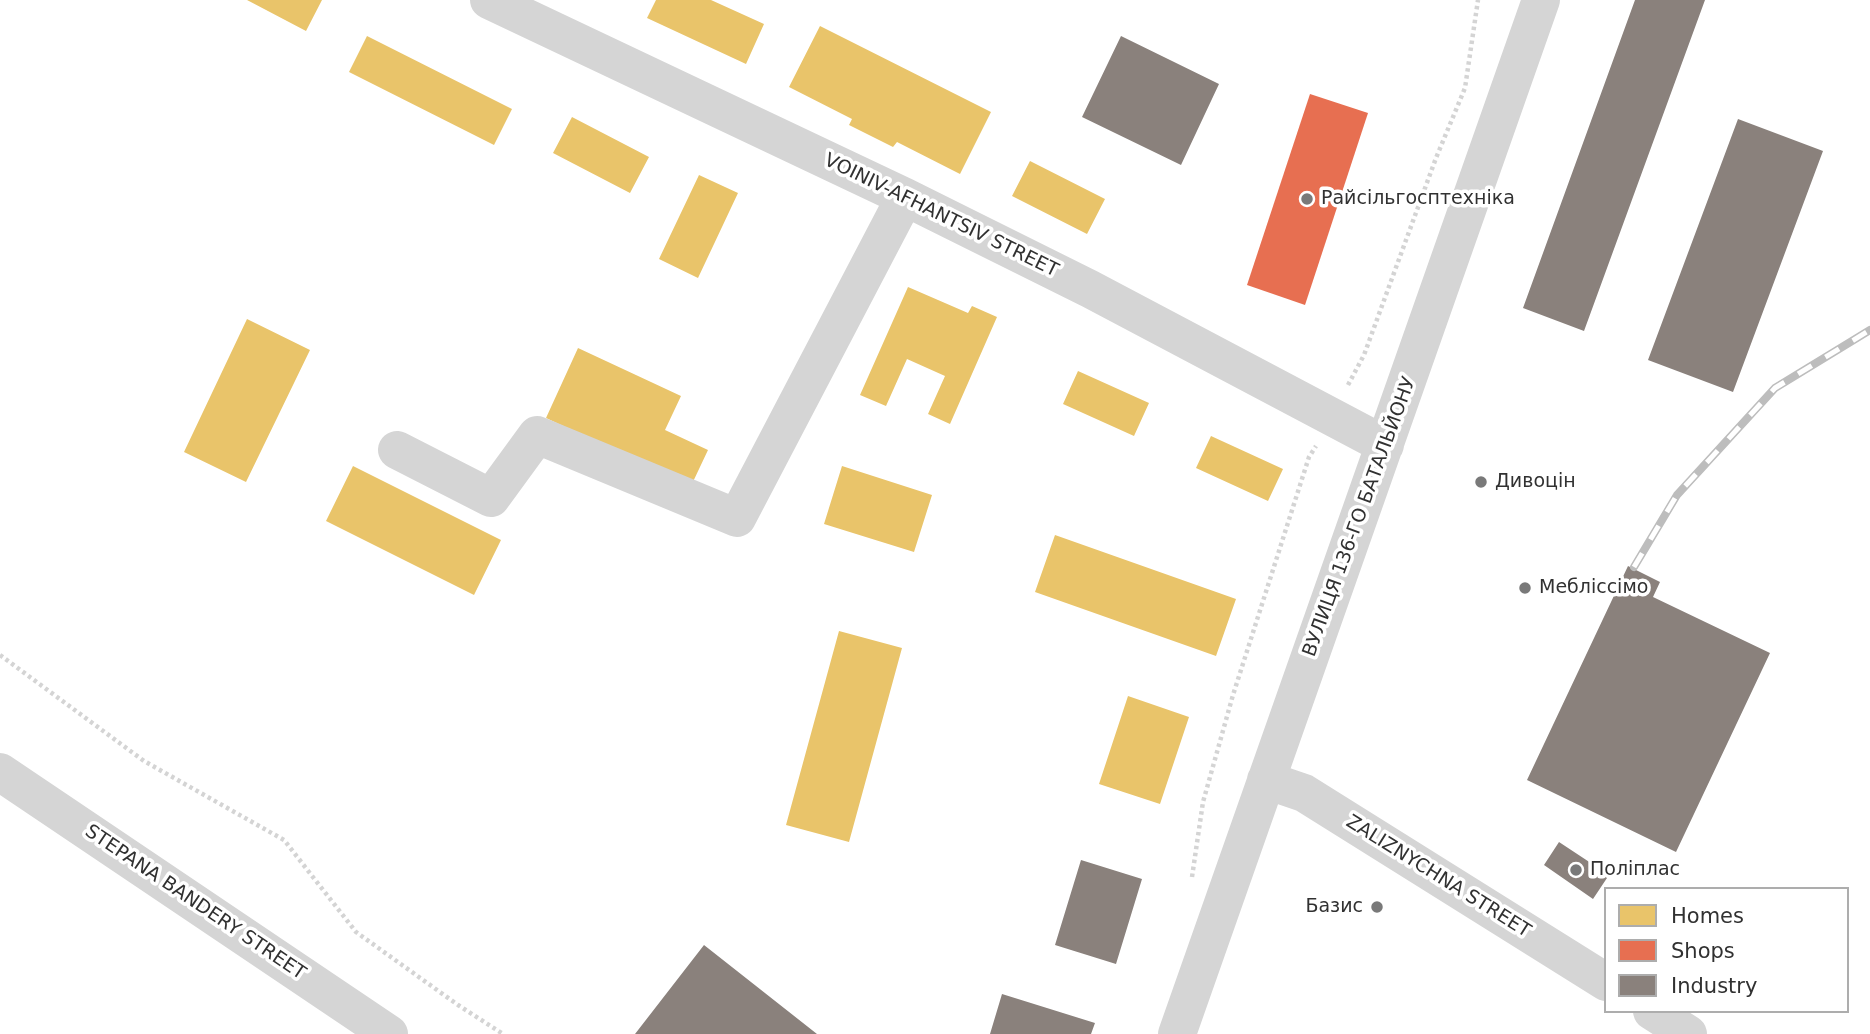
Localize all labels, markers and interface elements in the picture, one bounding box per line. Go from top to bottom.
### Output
street label: VOINIV-AFHANTSIV STREET [820,149,1062,283]
place label: Райсільгосптехніка [1321,188,1515,210]
marker: Райсільгосптехніка [1299,191,1315,207]
street label: ВУЛИЦЯ 136-ГО БАТАЛЬЙОНУ [1299,374,1421,660]
place label: Дивоцін [1495,471,1576,493]
marker: Дивоцін [1473,474,1489,490]
place label: Мебліссімо [1539,577,1648,599]
marker: Мебліссімо [1517,580,1533,596]
street label: ZALIZNYCHNA STREET [1342,811,1534,943]
street label: STEPANA BANDERY STREET [80,821,310,985]
place label: Поліплас [1590,859,1680,881]
marker: Поліплас [1568,862,1584,878]
legend [1604,887,1849,1013]
place label: Базис [1305,896,1363,918]
marker: Базис [1369,899,1385,915]
text: Homes [1671,904,1744,928]
text: Shops [1671,939,1735,963]
text: Industry [1671,974,1757,998]

